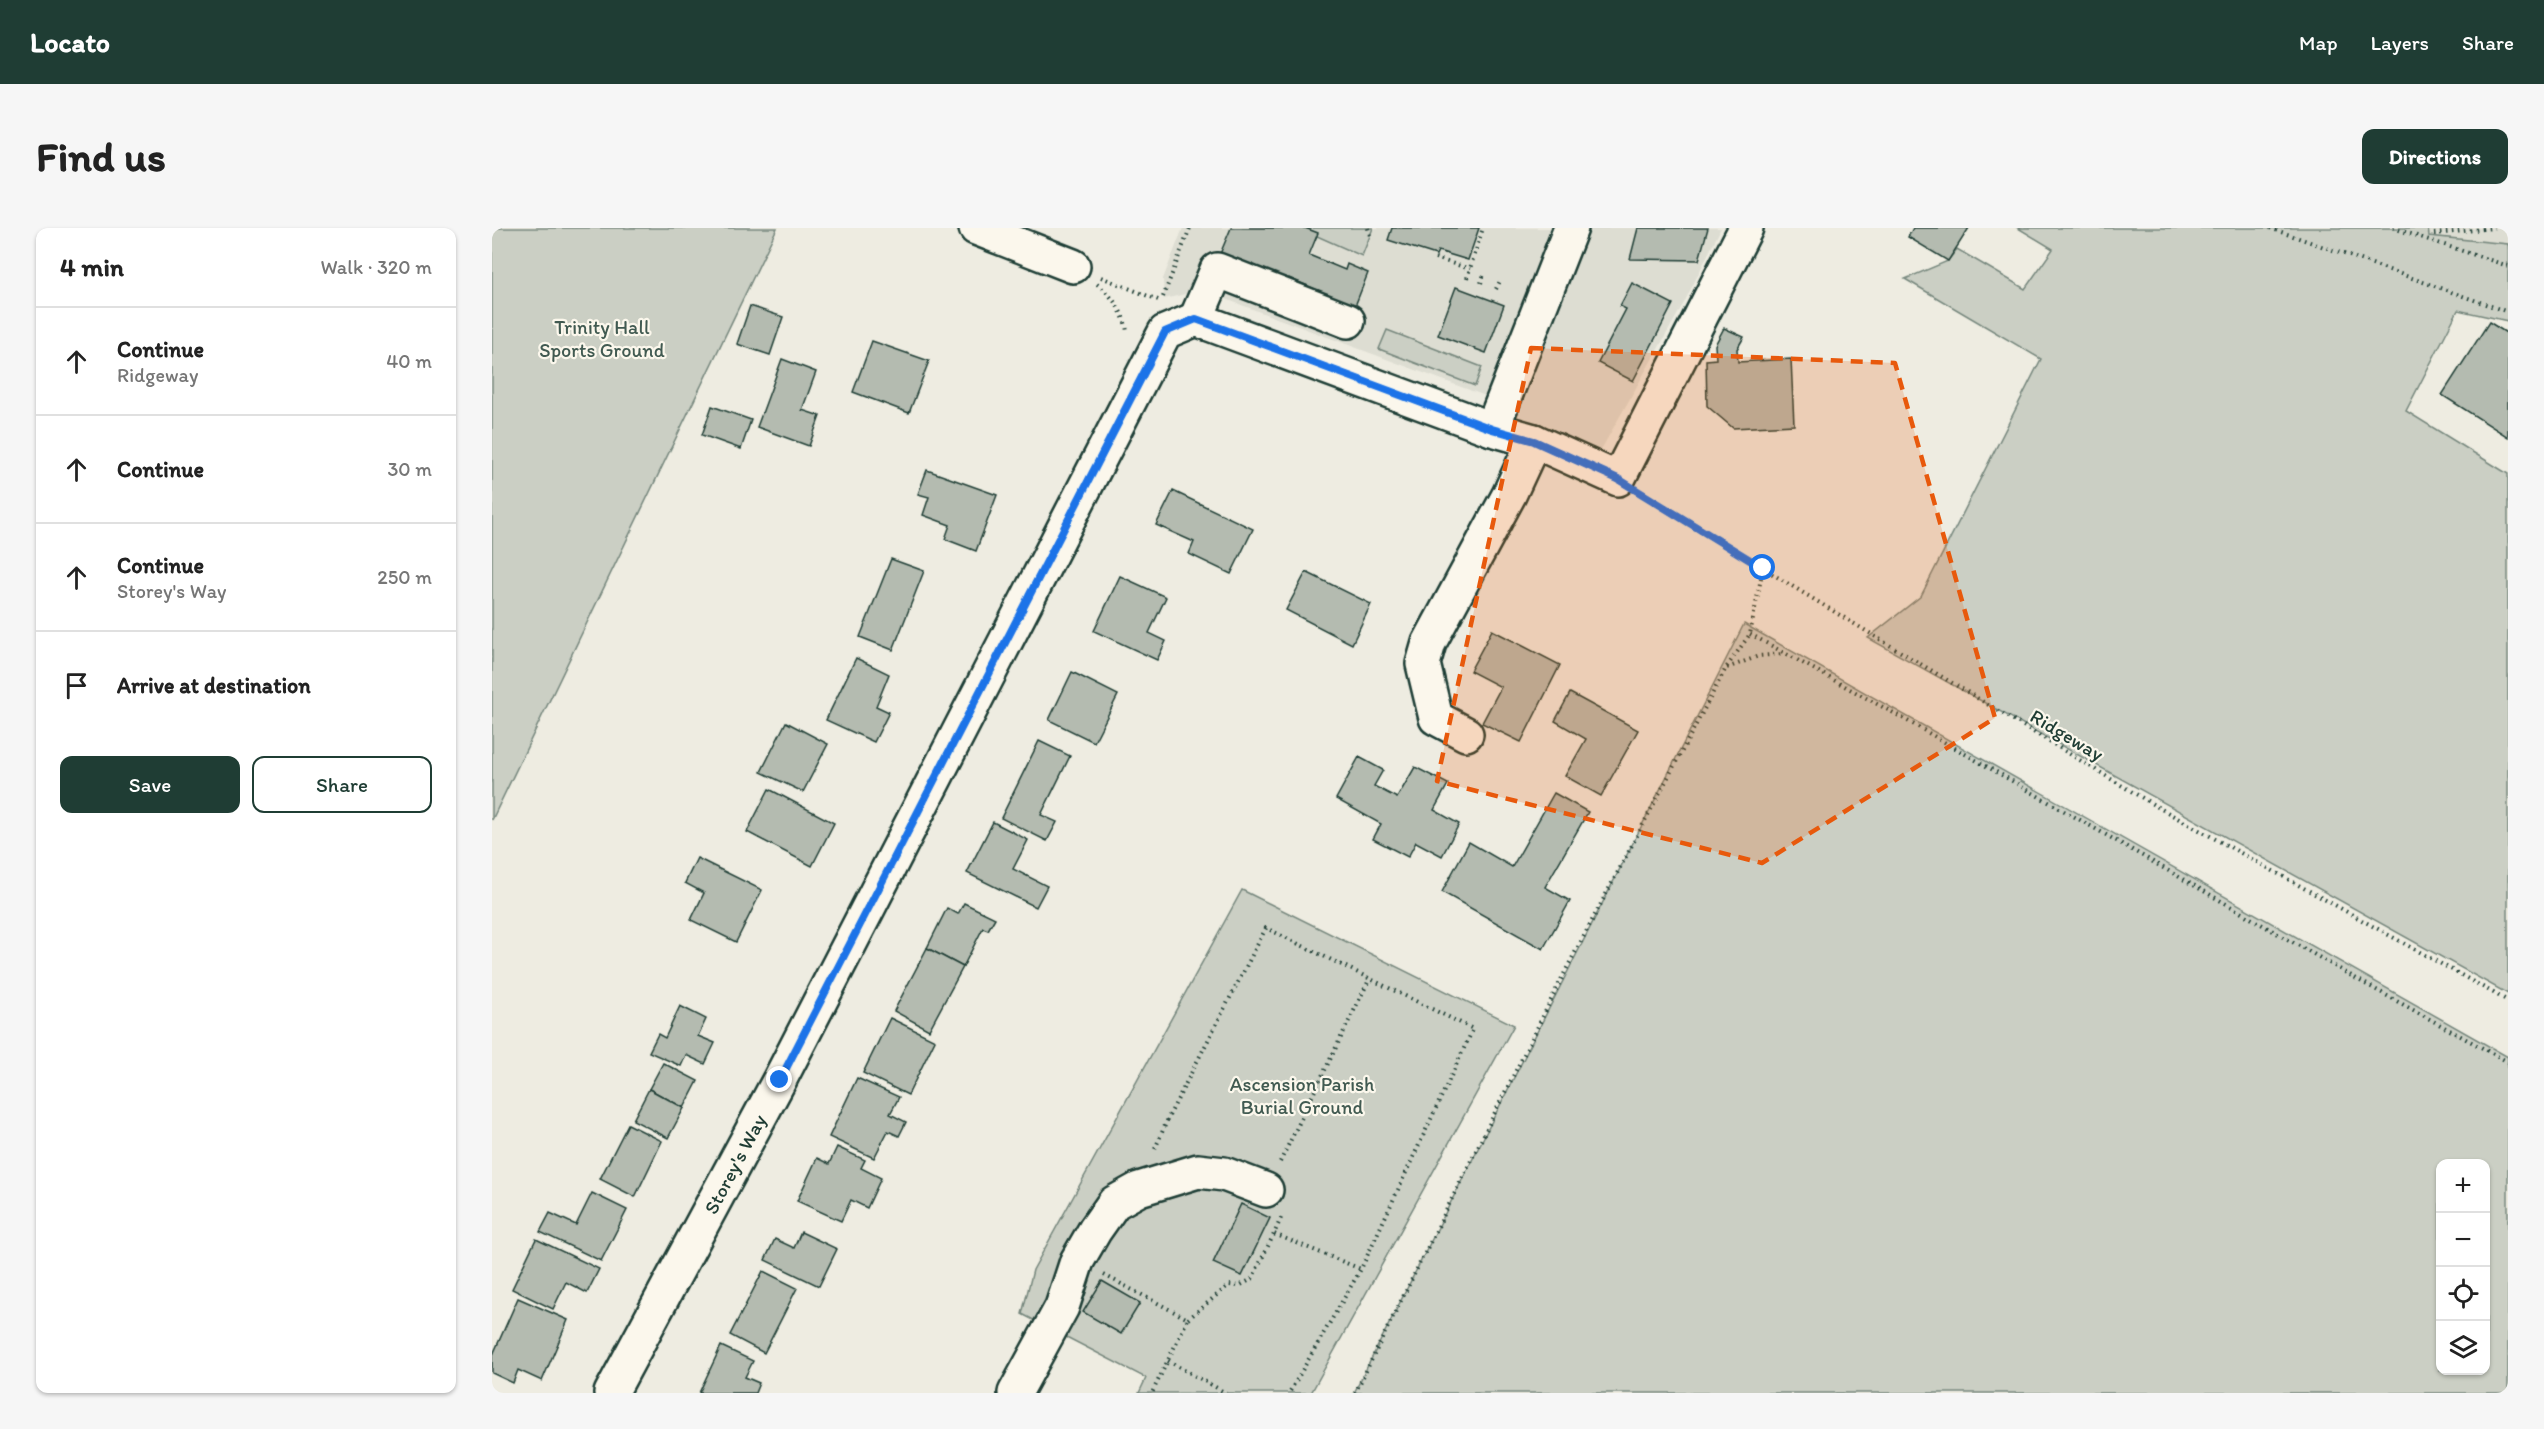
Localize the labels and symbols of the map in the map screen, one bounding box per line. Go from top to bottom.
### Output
park label: Trinity Hall Sports Ground [539,315,665,362]
route start [1749,554,1775,580]
street label: Ridgeway [2026,704,2109,767]
route end [766,1066,792,1092]
park label: Ascension Parish Burial Ground [1230,1072,1374,1119]
street label: Storey's Way [699,1109,772,1218]

